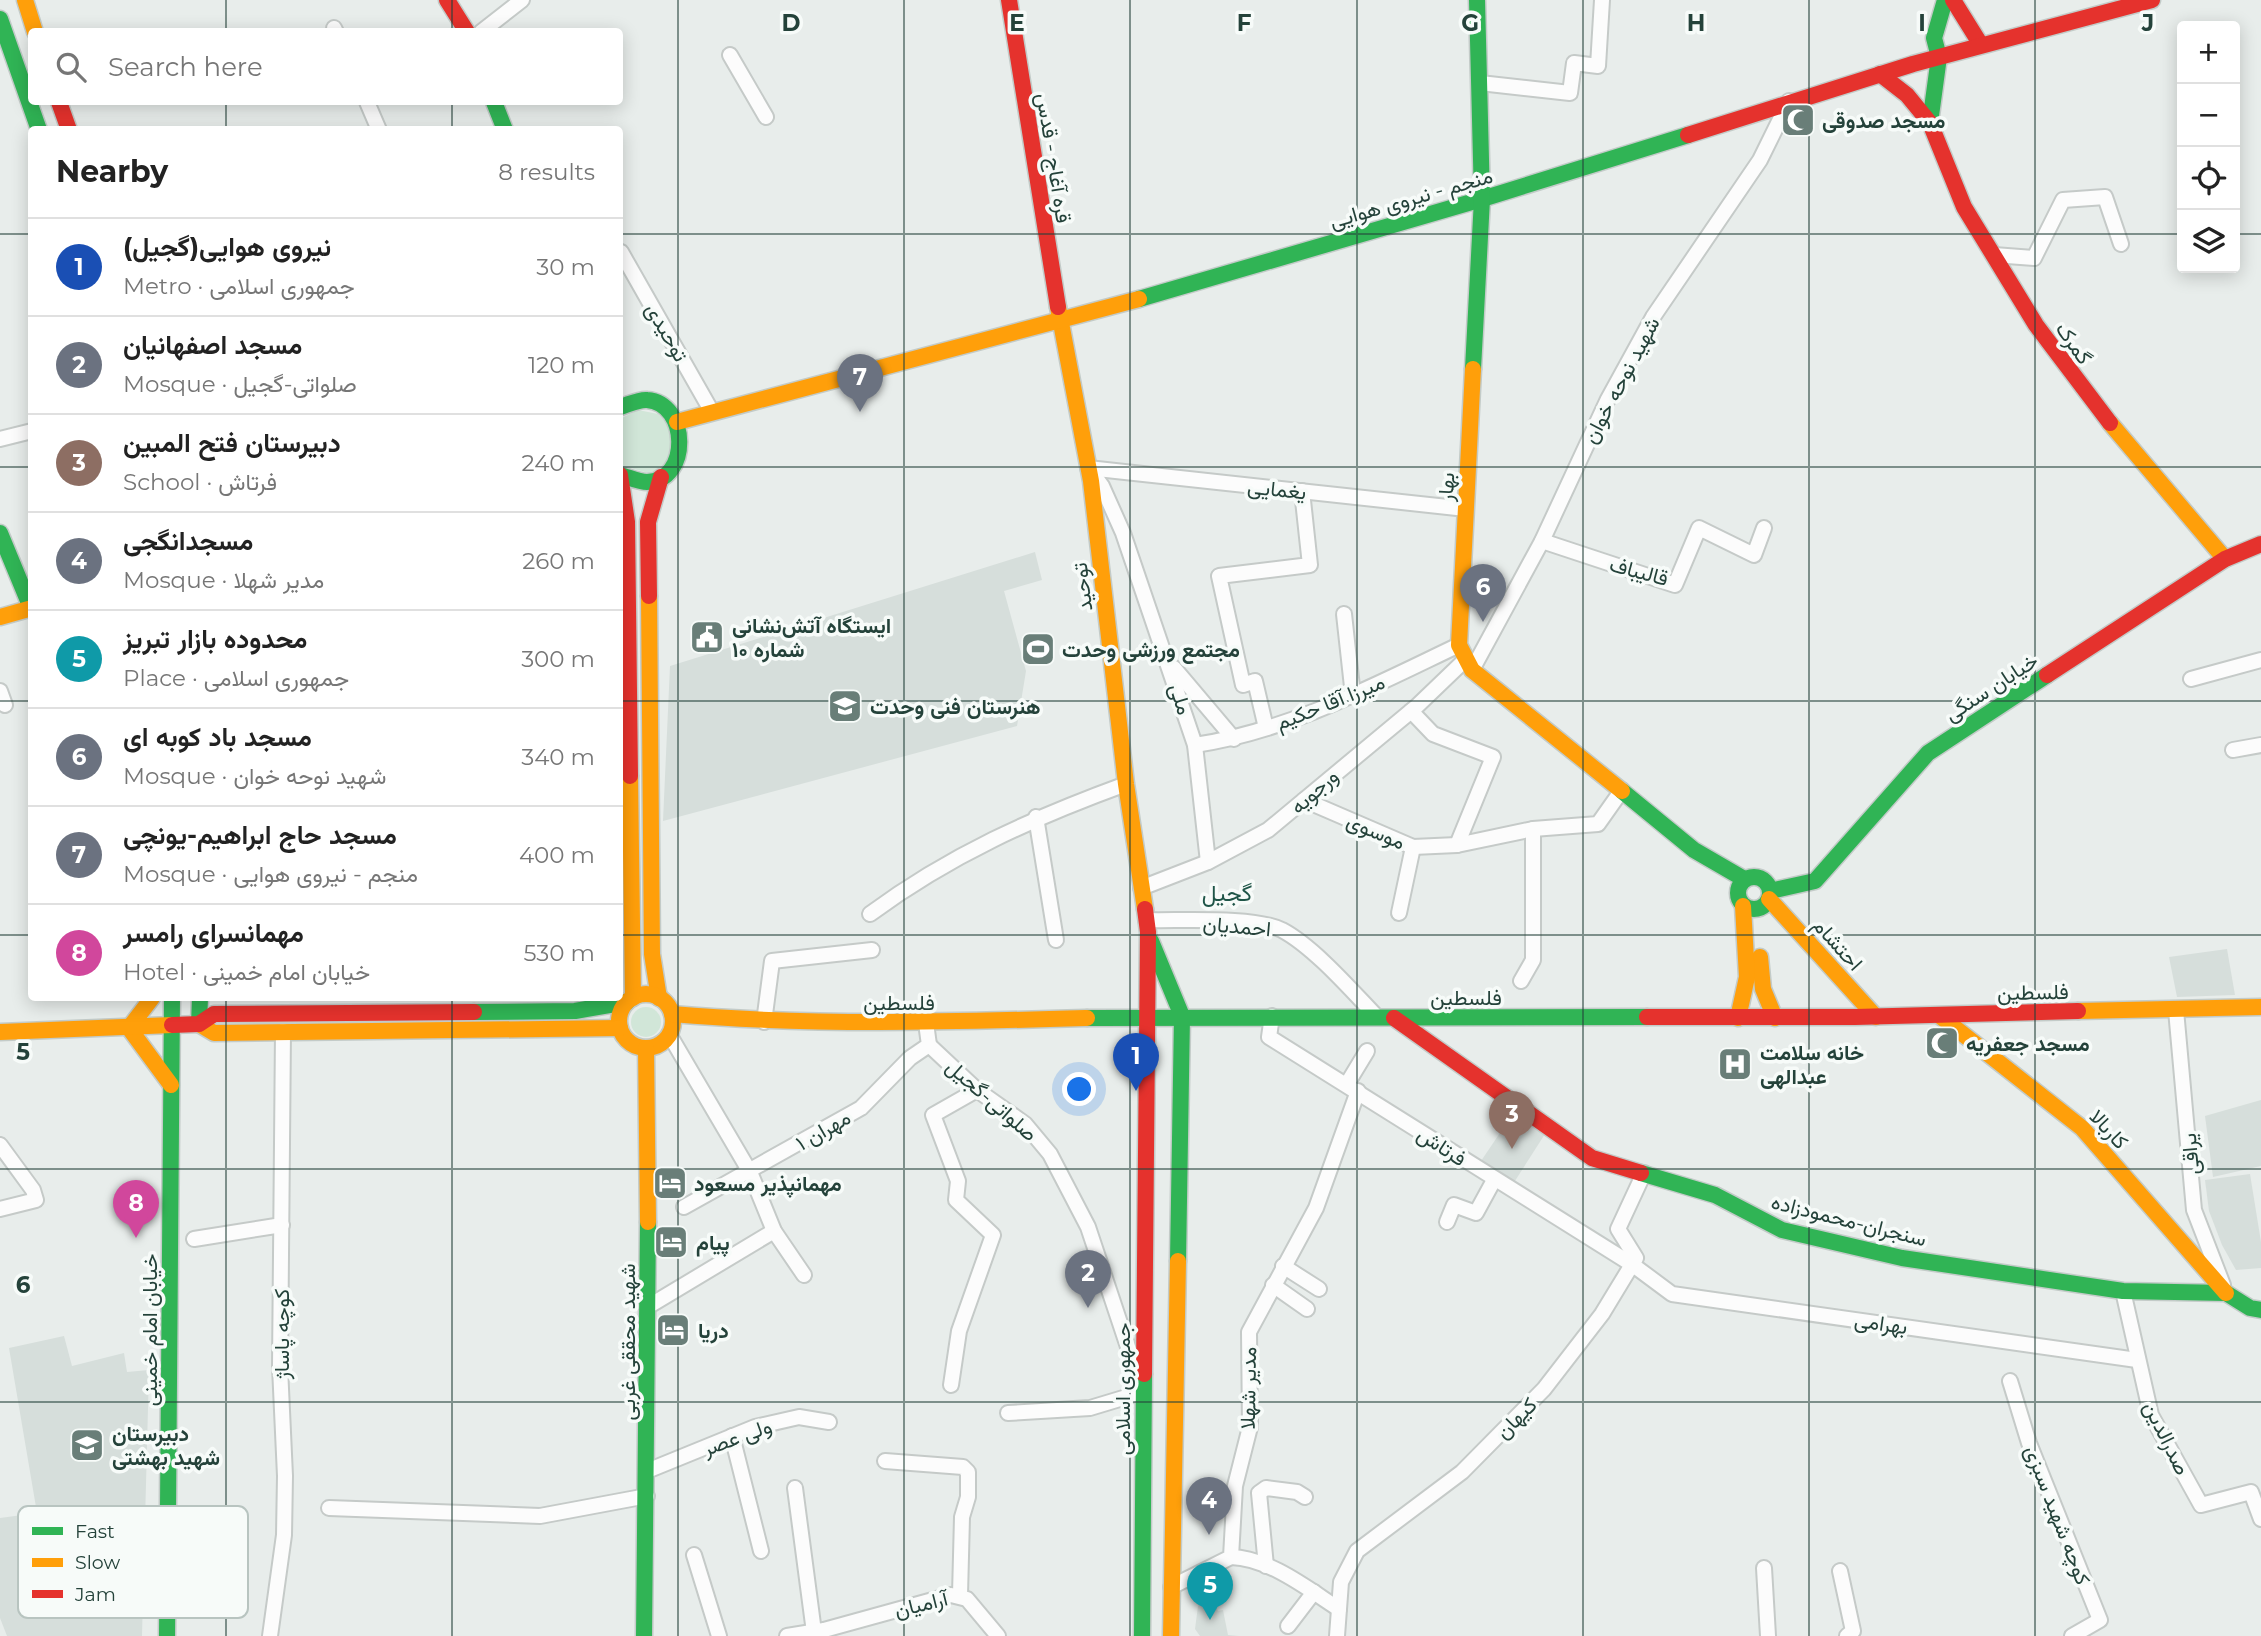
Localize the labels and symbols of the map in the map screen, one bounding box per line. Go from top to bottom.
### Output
text: D [782,9,801,37]
text: E [1009,9,1025,37]
text: F [1237,9,1252,37]
text: G [1461,9,1479,37]
text: H [1687,9,1705,37]
text: I [1918,9,1926,37]
text: J [2141,9,2154,37]
street label: قره آغاج - قدس [1029,91,1077,225]
mosque icon: مسجد صدوقی [1779,101,1817,139]
place label: مسجد صدوقی [1822,108,1945,134]
street label: منجم - نیروی هوایی [1327,163,1496,235]
street label: توحیدی [639,298,694,366]
street label: شهید نوحه خوان [1577,313,1666,448]
street label: گمرک [2050,317,2097,370]
pin: 7 [837,354,883,412]
street label: بهار [1433,472,1460,503]
street label: یغمایی [1246,473,1308,505]
street label: قالیباف [1607,551,1671,591]
street label: توحید [1067,561,1098,613]
pin: 6 [1460,564,1506,622]
place label: ایستگاه آتش‌نشانی شماره ۱۰ [732,613,891,663]
public building icon: ایستگاه آتش‌نشانی شماره ۱۰ [688,618,726,656]
sports icon: مجتمع ورزشی وحدت [1019,630,1057,668]
place label: مجتمع ورزشی وحدت [1062,637,1240,664]
street label: خیابان سنگی [1940,647,2042,727]
street label: میرزا آقا حکیم [1272,669,1389,737]
street label: ملی [1164,680,1198,718]
school or university icon: هنرستان فنی وحدت [826,687,864,725]
place label: هنرستان فنی وحدت [870,694,1041,720]
street label: ورجویه [1285,763,1344,820]
street label: موسوی [1343,808,1409,855]
district label: گجیل [1202,879,1252,907]
street label: احمدیان [1202,911,1272,941]
street label: احتشام [1806,913,1868,977]
street label: فلسطین [1997,979,2069,1005]
street label: فلسطین [1430,985,1502,1010]
street label: فلسطین [863,990,935,1015]
mosque icon: مسجد جعفریه [1923,1024,1961,1062]
place label: مسجد جعفریه [1966,1031,2090,1057]
pin: 1 [1113,1033,1159,1091]
text: 5 [16,1038,30,1066]
place label: خانه سلامت عبدالهی [1760,1040,1864,1090]
hospital icon: خانه سلامت عبدالهی [1716,1045,1754,1083]
street label: صلواتی-گجیل [941,1054,1043,1147]
your location [1062,1072,1096,1106]
pin: 3 [1489,1091,1535,1149]
street label: مهران ۱ [791,1104,855,1156]
street label: کاربالا [2084,1104,2134,1155]
street label: فرتاش [1412,1121,1471,1172]
street label: یراقی [2176,1132,2205,1176]
hotel icon: مهمانپذیر مسعود [651,1164,689,1202]
place label: مهمانپذیر مسعود [694,1171,842,1198]
pin: 8 [113,1180,159,1238]
street label: سنجران-محمودزاده [1769,1189,1929,1252]
hotel icon: پیام [652,1223,690,1261]
place label: پیام [696,1230,730,1257]
pin: 2 [1065,1250,1111,1308]
street label: خیابان امام خمینی [137,1254,164,1406]
street label: شهید محققی غربی [615,1263,641,1421]
text: 6 [16,1271,31,1299]
street label: کوچه پاساژ [269,1289,296,1380]
street label: بهرامی [1853,1307,1909,1340]
hotel icon: دریا [654,1311,692,1349]
place label: دریا [698,1318,729,1344]
street label: جمهوری اسلامی [1110,1323,1136,1455]
street label: مدیر شهلا [1235,1346,1262,1430]
street label: کیهان [1490,1392,1543,1445]
street label: صدرالدین [2138,1397,2196,1479]
street label: ولی عصر [698,1413,775,1462]
place label: دبیرستان شهید بهشتی [112,1421,220,1471]
school or university icon: دبیرستان شهید بهشتی [68,1426,106,1464]
street label: کوچه شهید سبزی [2018,1442,2096,1589]
pin: 4 [1186,1477,1232,1535]
legend [18,1506,248,1618]
text: Fast [75,1520,115,1543]
text: Slow [75,1551,120,1574]
pin: 5 [1187,1562,1233,1620]
text: Jam [74,1583,116,1606]
street label: آرامیان [892,1585,953,1624]

